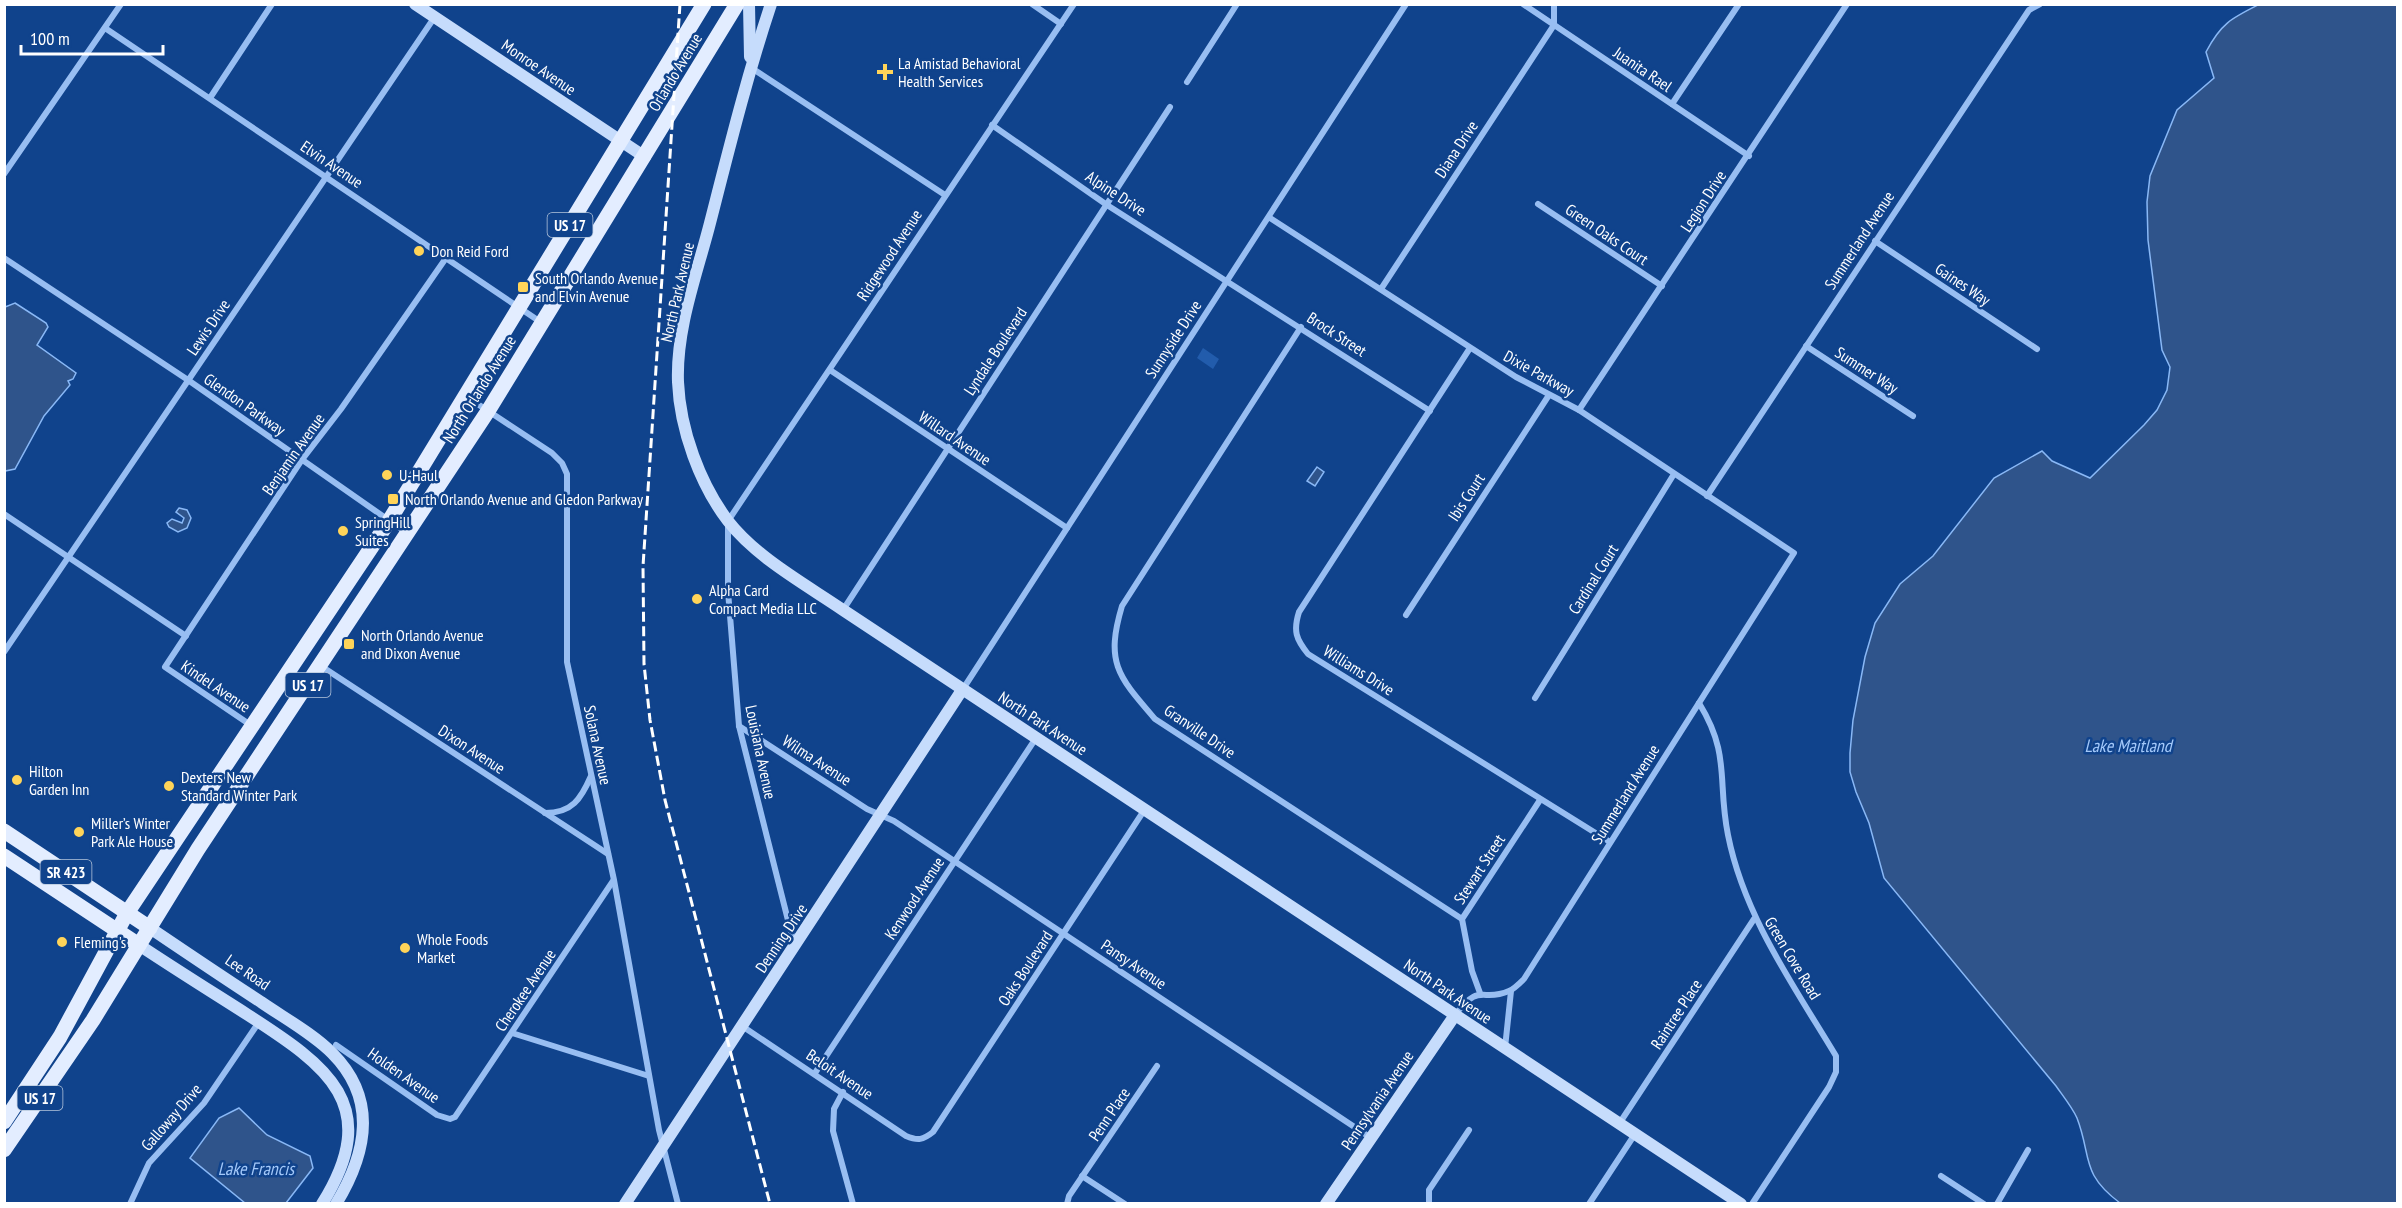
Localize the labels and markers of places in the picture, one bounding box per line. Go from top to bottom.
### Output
place label: La Amistad Behavioral Health Services [898,53,1021,91]
marker: La Amistad Behavioral Health Services [876,63,894,81]
place label: Don Reid Ford [431,241,509,261]
marker: Don Reid Ford [412,244,426,258]
place label: South Orlando Avenue and Elvin Avenue [535,268,658,306]
marker: South Orlando Avenue and Elvin Avenue [516,280,530,294]
place label: U-Haul [399,465,438,485]
marker: U-Haul [380,468,394,482]
place label: North Orlando Avenue and Gledon Parkway [405,489,643,509]
marker: North Orlando Avenue and Gledon Parkway [386,492,400,506]
place label: SpringHill Suites [355,512,410,550]
marker: SpringHill Suites [336,524,350,538]
place label: Alpha Card Compact Media LLC [709,580,817,618]
marker: Alpha Card Compact Media LLC [690,592,704,606]
place label: North Orlando Avenue and Dixon Avenue [361,625,484,663]
marker: North Orlando Avenue and Dixon Avenue [342,637,356,651]
place label: Hilton Garden Inn [29,761,89,799]
place label: Dexters New Standard Winter Park [181,767,298,805]
marker: Hilton Garden Inn [10,773,24,787]
marker: Dexters New Standard Winter Park [162,779,176,793]
place label: Miller’s Winter Park Ale House [91,813,173,851]
marker: Miller’s Winter Park Ale House [72,825,86,839]
place label: Whole Foods Market [417,929,488,967]
place label: Fleming's [74,932,126,952]
marker: Fleming's [55,935,69,949]
marker: Whole Foods Market [398,941,412,955]

